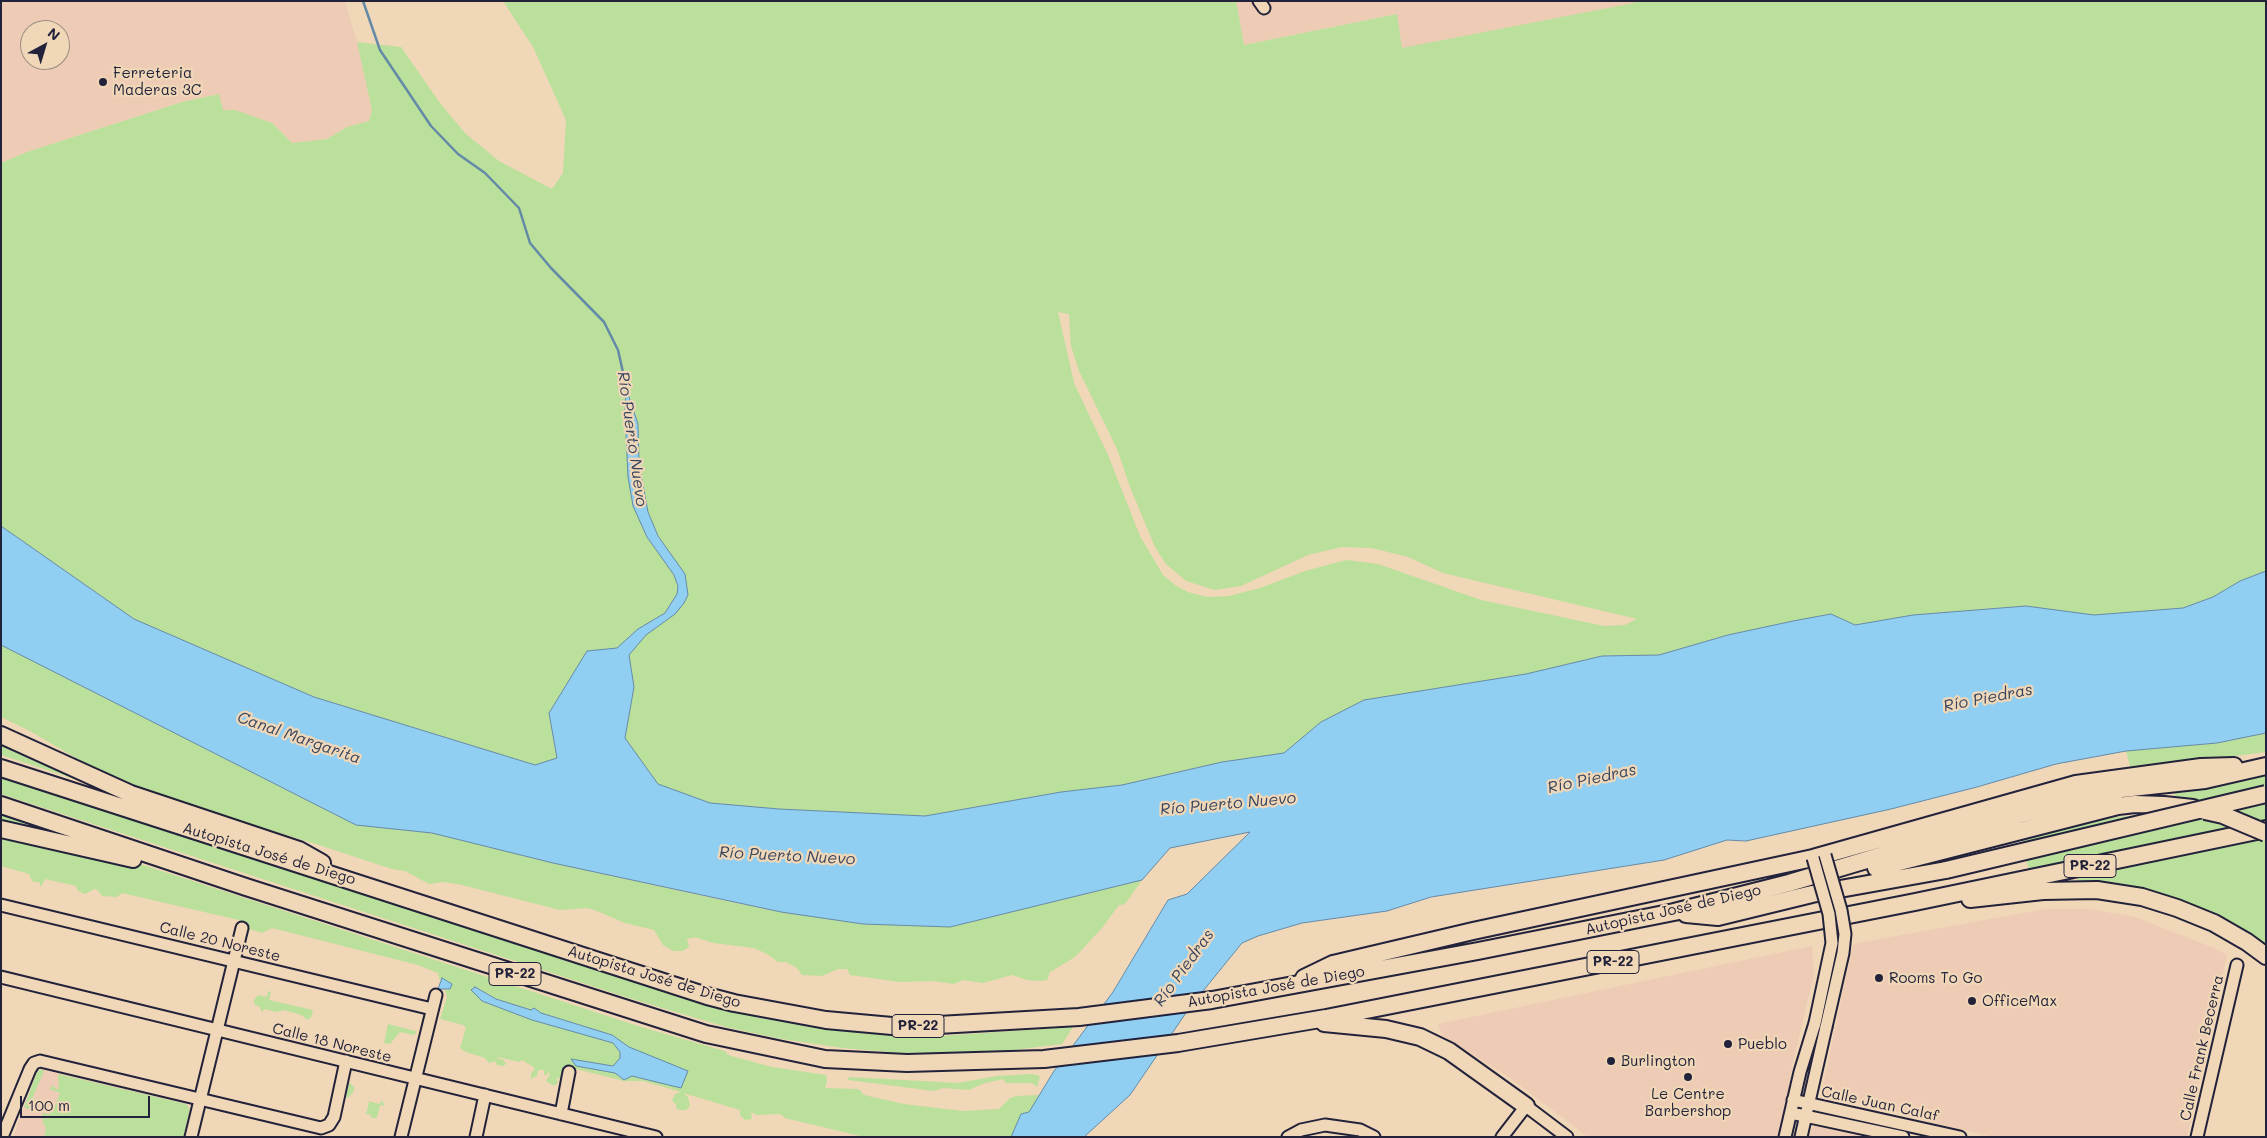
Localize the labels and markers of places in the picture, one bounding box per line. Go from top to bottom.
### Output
place label: Ferreteria Maderas 3C [113,64,202,99]
marker: Ferreteria Maderas 3C [97,76,109,88]
place label: Rooms To Go [1889,969,1983,987]
marker: Rooms To Go [1873,972,1885,984]
place label: OfficeMax [1982,992,2057,1010]
marker: OfficeMax [1966,995,1978,1007]
place label: Pueblo [1738,1035,1787,1053]
marker: Pueblo [1722,1038,1734,1050]
place label: Burlington [1621,1052,1695,1070]
marker: Burlington [1605,1055,1617,1067]
marker: Le Centre Barbershop [1682,1071,1694,1083]
place label: Le Centre Barbershop [1645,1085,1731,1120]

